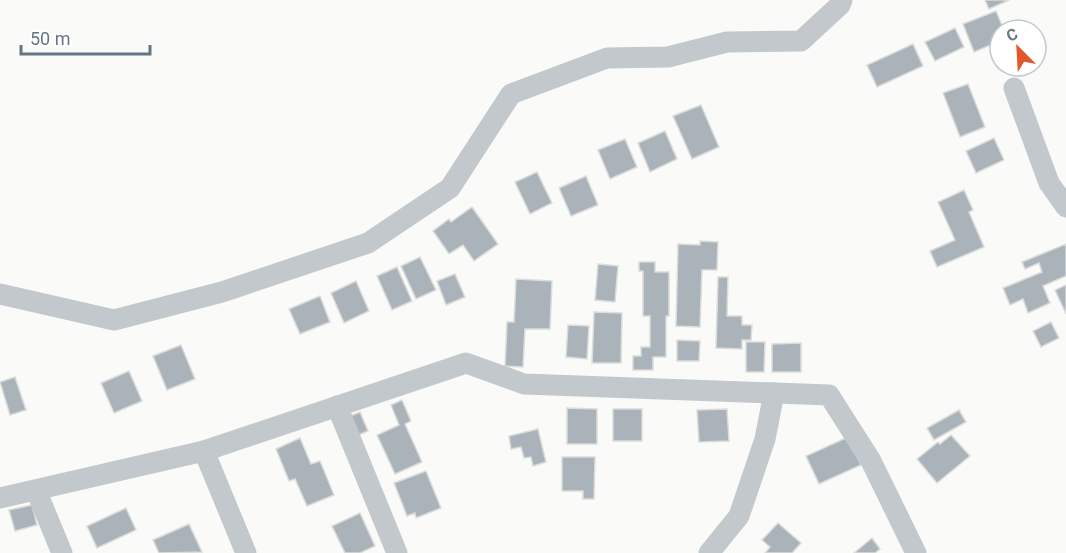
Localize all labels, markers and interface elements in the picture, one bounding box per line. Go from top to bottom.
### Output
scale bar [21,18,150,56]
north arrow [988,18,1048,78]
text: С [1003,24,1021,46]
text: 50 m [30,28,70,49]

